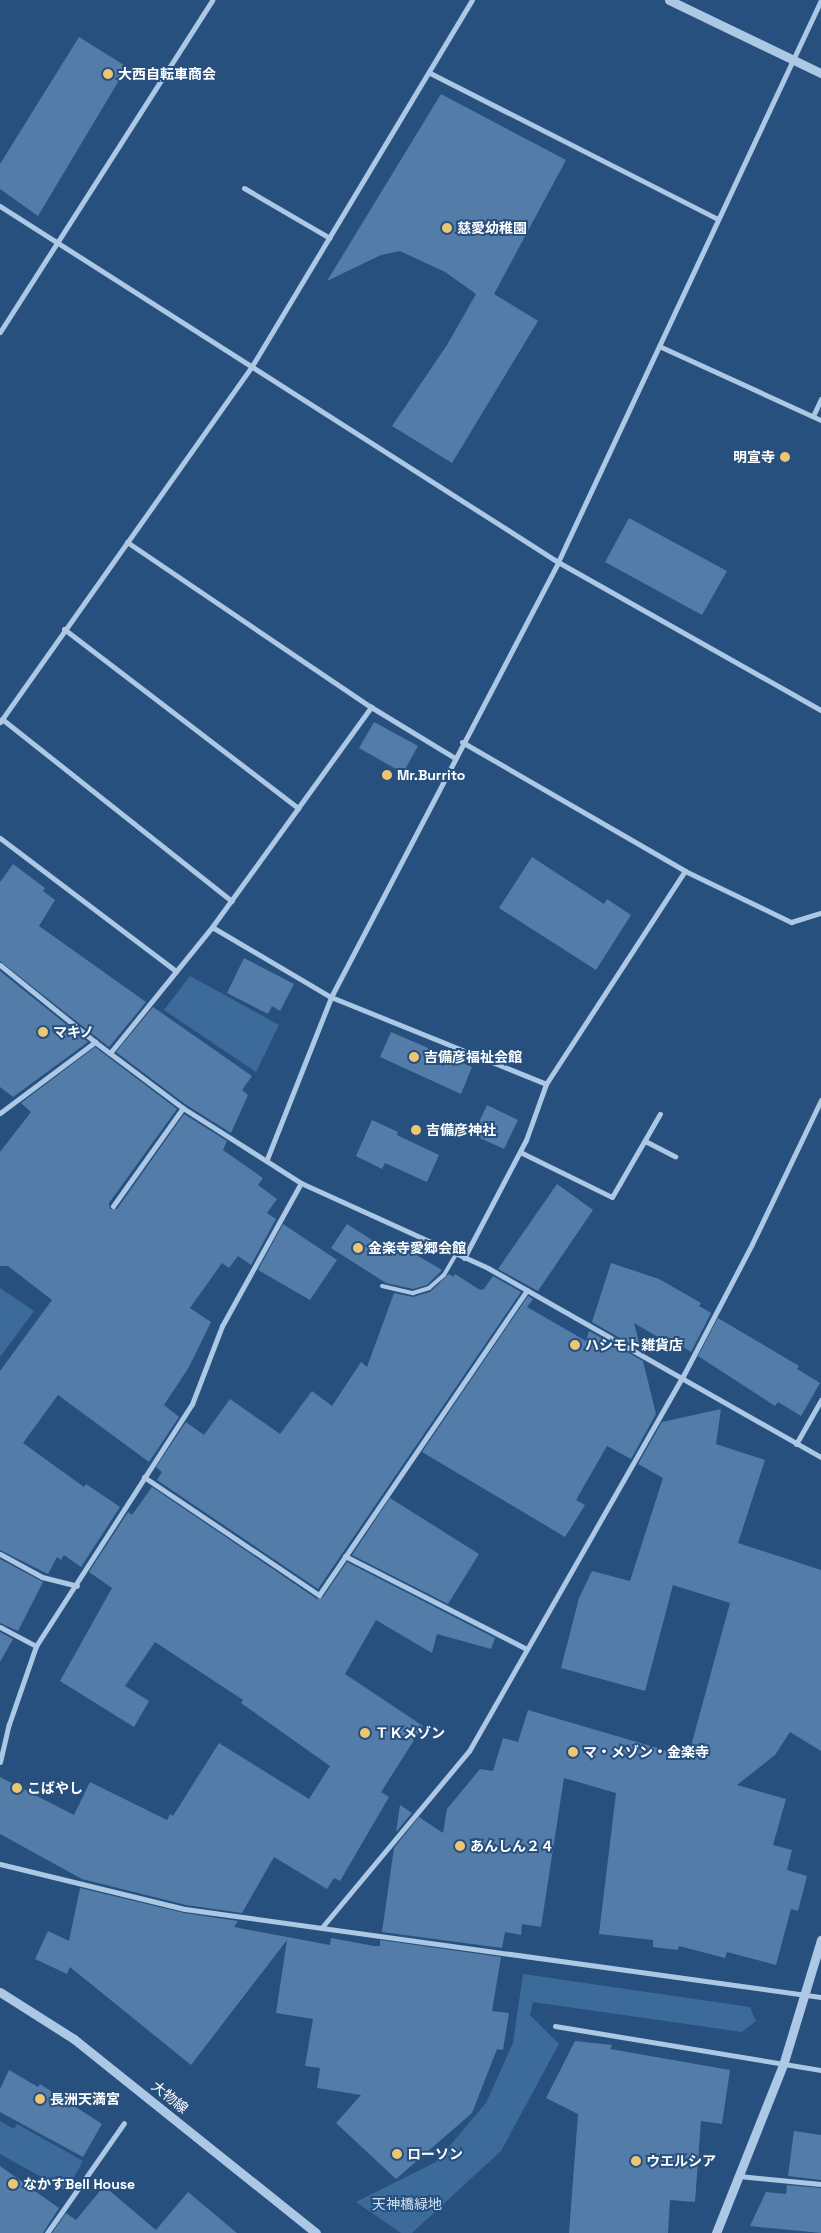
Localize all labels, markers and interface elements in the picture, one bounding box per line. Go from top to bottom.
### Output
place label: 大西自転車商会 [118,66,216,82]
marker: 大西自転車商会 [102,68,114,80]
place label: 慈愛幼稚園 [457,220,527,236]
marker: 慈愛幼稚園 [441,222,453,234]
place label: 明宣寺 [733,449,775,465]
marker: 明宣寺 [779,451,791,463]
place label: Mr.Burrito [397,767,465,783]
marker: Mr.Burrito [381,769,393,781]
place label: マキノ [53,1024,95,1040]
marker: マキノ [37,1026,49,1038]
place label: 吉備彦福祉会館 [424,1049,522,1065]
marker: 吉備彦福祉会館 [408,1051,420,1063]
place label: 吉備彦神社 [426,1122,496,1138]
marker: 吉備彦神社 [410,1124,422,1136]
place label: 金楽寺愛郷会館 [368,1240,466,1256]
marker: 金楽寺愛郷会館 [352,1242,364,1254]
place label: ハシモト雑貨店 [585,1337,683,1353]
marker: ハシモト雑貨店 [569,1339,581,1351]
place label: ＴＫメゾン [375,1725,445,1741]
marker: ＴＫメゾン [359,1727,371,1739]
place label: マ・メゾン・金楽寺 [583,1744,709,1760]
marker: マ・メゾン・金楽寺 [567,1746,579,1758]
place label: こばやし [27,1780,83,1796]
marker: こばやし [11,1782,23,1794]
place label: あんしん２４ [470,1838,554,1854]
marker: あんしん２４ [454,1840,466,1852]
street label: 大物線 [148,2077,192,2117]
place label: 長洲天満宮 [50,2091,120,2107]
marker: 長洲天満宮 [34,2093,46,2105]
place label: ローソン [407,2146,463,2162]
marker: ローソン [391,2148,403,2160]
place label: ウエルシア [646,2153,716,2169]
marker: ウエルシア [630,2155,642,2167]
place label: なかすBell House [23,2176,135,2192]
marker: なかすBell House [7,2178,19,2190]
park label: 天神橋緑地 [372,2196,442,2212]

